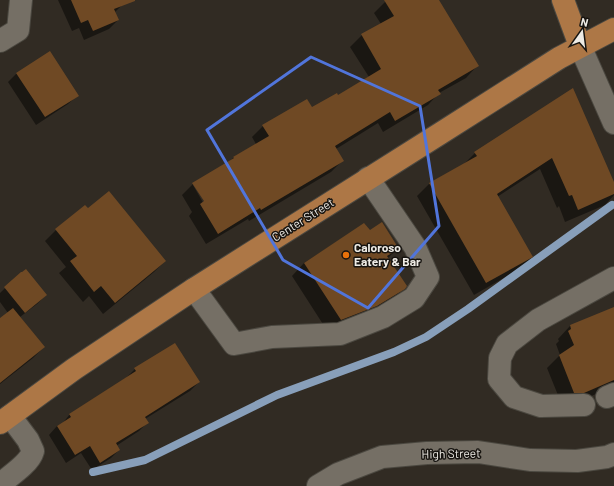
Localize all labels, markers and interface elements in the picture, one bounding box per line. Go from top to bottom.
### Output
north arrow [562,12,602,52]
text: N [579,15,590,29]
street label: Center Street [269,195,336,244]
place label: Caloroso Eatery & Bar [354,240,421,268]
marker: Caloroso Eatery & Bar [341,250,351,260]
street label: High Street [421,445,481,461]

